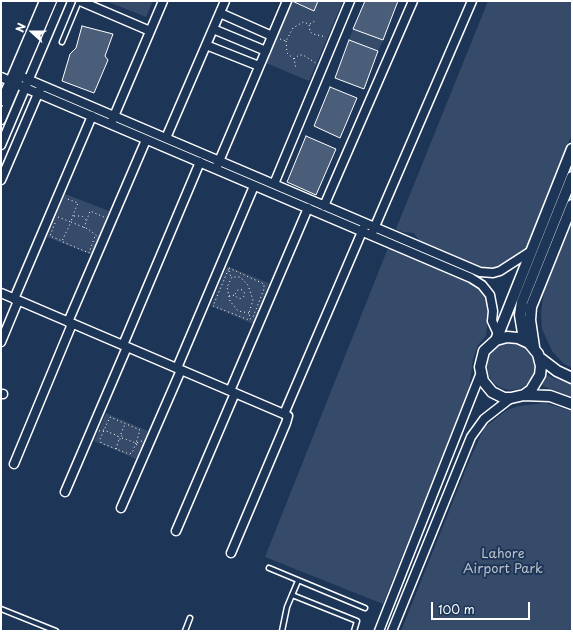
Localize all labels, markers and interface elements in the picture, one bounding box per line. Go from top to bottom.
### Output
north arrow [12,12,52,52]
text: N [11,20,30,35]
park label: Lahore Airport Park [463,546,543,577]
scale bar [433,594,532,620]
text: 100 m [438,600,475,618]

